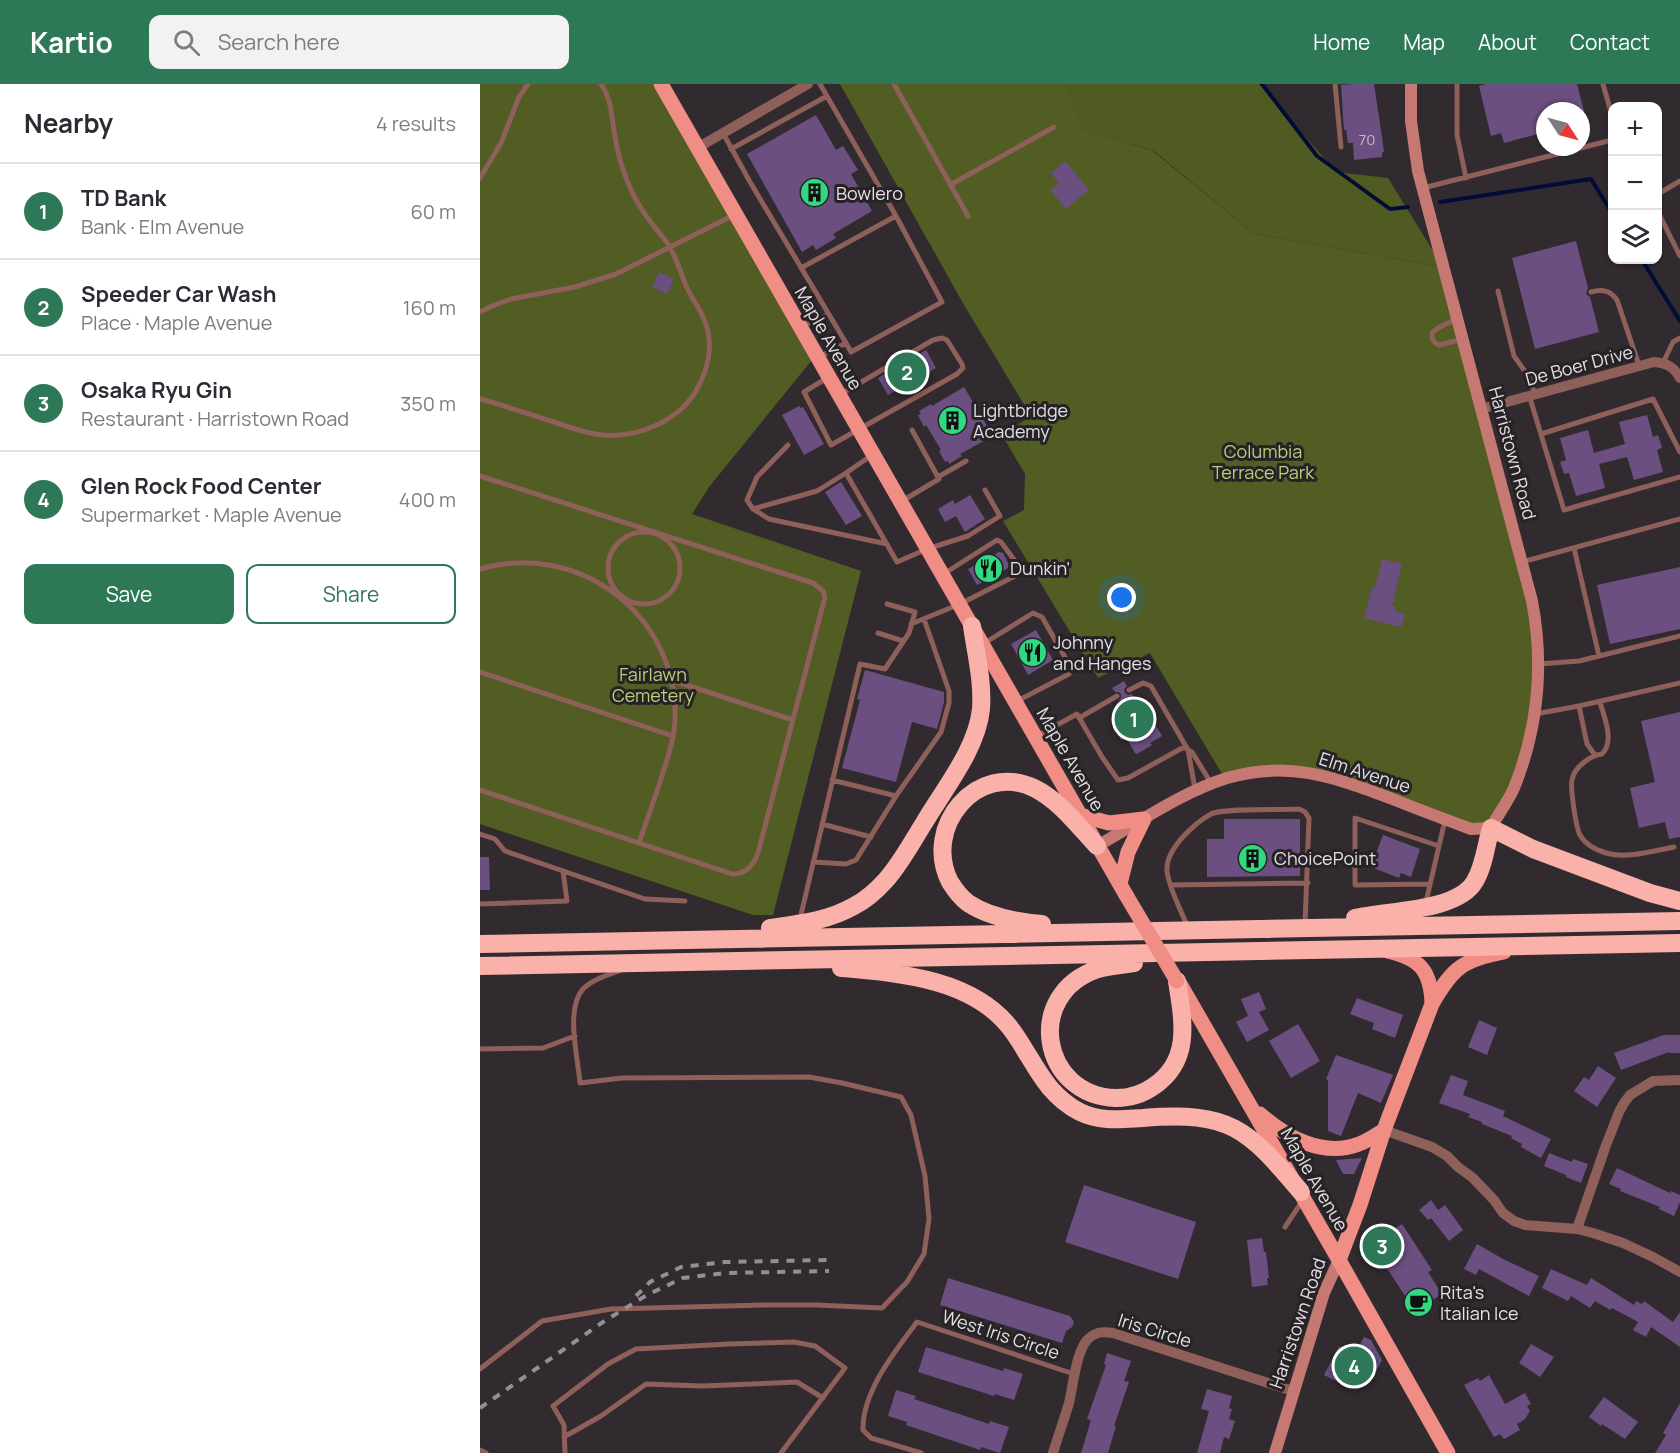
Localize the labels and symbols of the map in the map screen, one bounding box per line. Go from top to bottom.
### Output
north arrow [1536,102,1590,156]
house number: 70 [1359,129,1375,150]
building icon: Bowlero [799,177,831,209]
place label: Bowlero [836,181,903,205]
street label: Maple Avenue [790,282,868,394]
street label: De Boer Drive [1522,339,1636,391]
pin: 2 [888,350,926,394]
street label: Harristown Road [1484,384,1542,522]
place label: Lightbridge Academy [973,398,1068,443]
building icon: Lightbridge Academy [936,404,968,436]
park label: Columbia Terrace Park [1212,439,1315,484]
restaurant icon: Dunkin' [973,552,1005,584]
place label: Dunkin' [1010,556,1070,580]
your location [1107,583,1136,612]
place label: Johnny and Hanges [1053,630,1152,675]
restaurant icon: Johnny and Hanges [1016,636,1048,668]
park label: Fairlawn Cemetery [612,662,695,707]
pin: 1 [1114,696,1154,742]
street label: Maple Avenue [1032,703,1110,815]
street label: Elm Avenue [1316,746,1414,798]
building icon: ChoicePoint [1237,842,1269,874]
place label: ChoicePoint [1274,846,1376,870]
street label: Maple Avenue [1276,1123,1354,1235]
pin: 3 [1362,1224,1402,1268]
street label: Harristown Road [1263,1254,1331,1392]
place label: Rita's Italian Ice [1440,1280,1519,1325]
cafe icon: Rita's Italian Ice [1403,1286,1435,1318]
street label: West Iris Circle [939,1304,1063,1364]
street label: Iris Circle [1115,1307,1195,1353]
pin: 4 [1334,1344,1374,1388]

